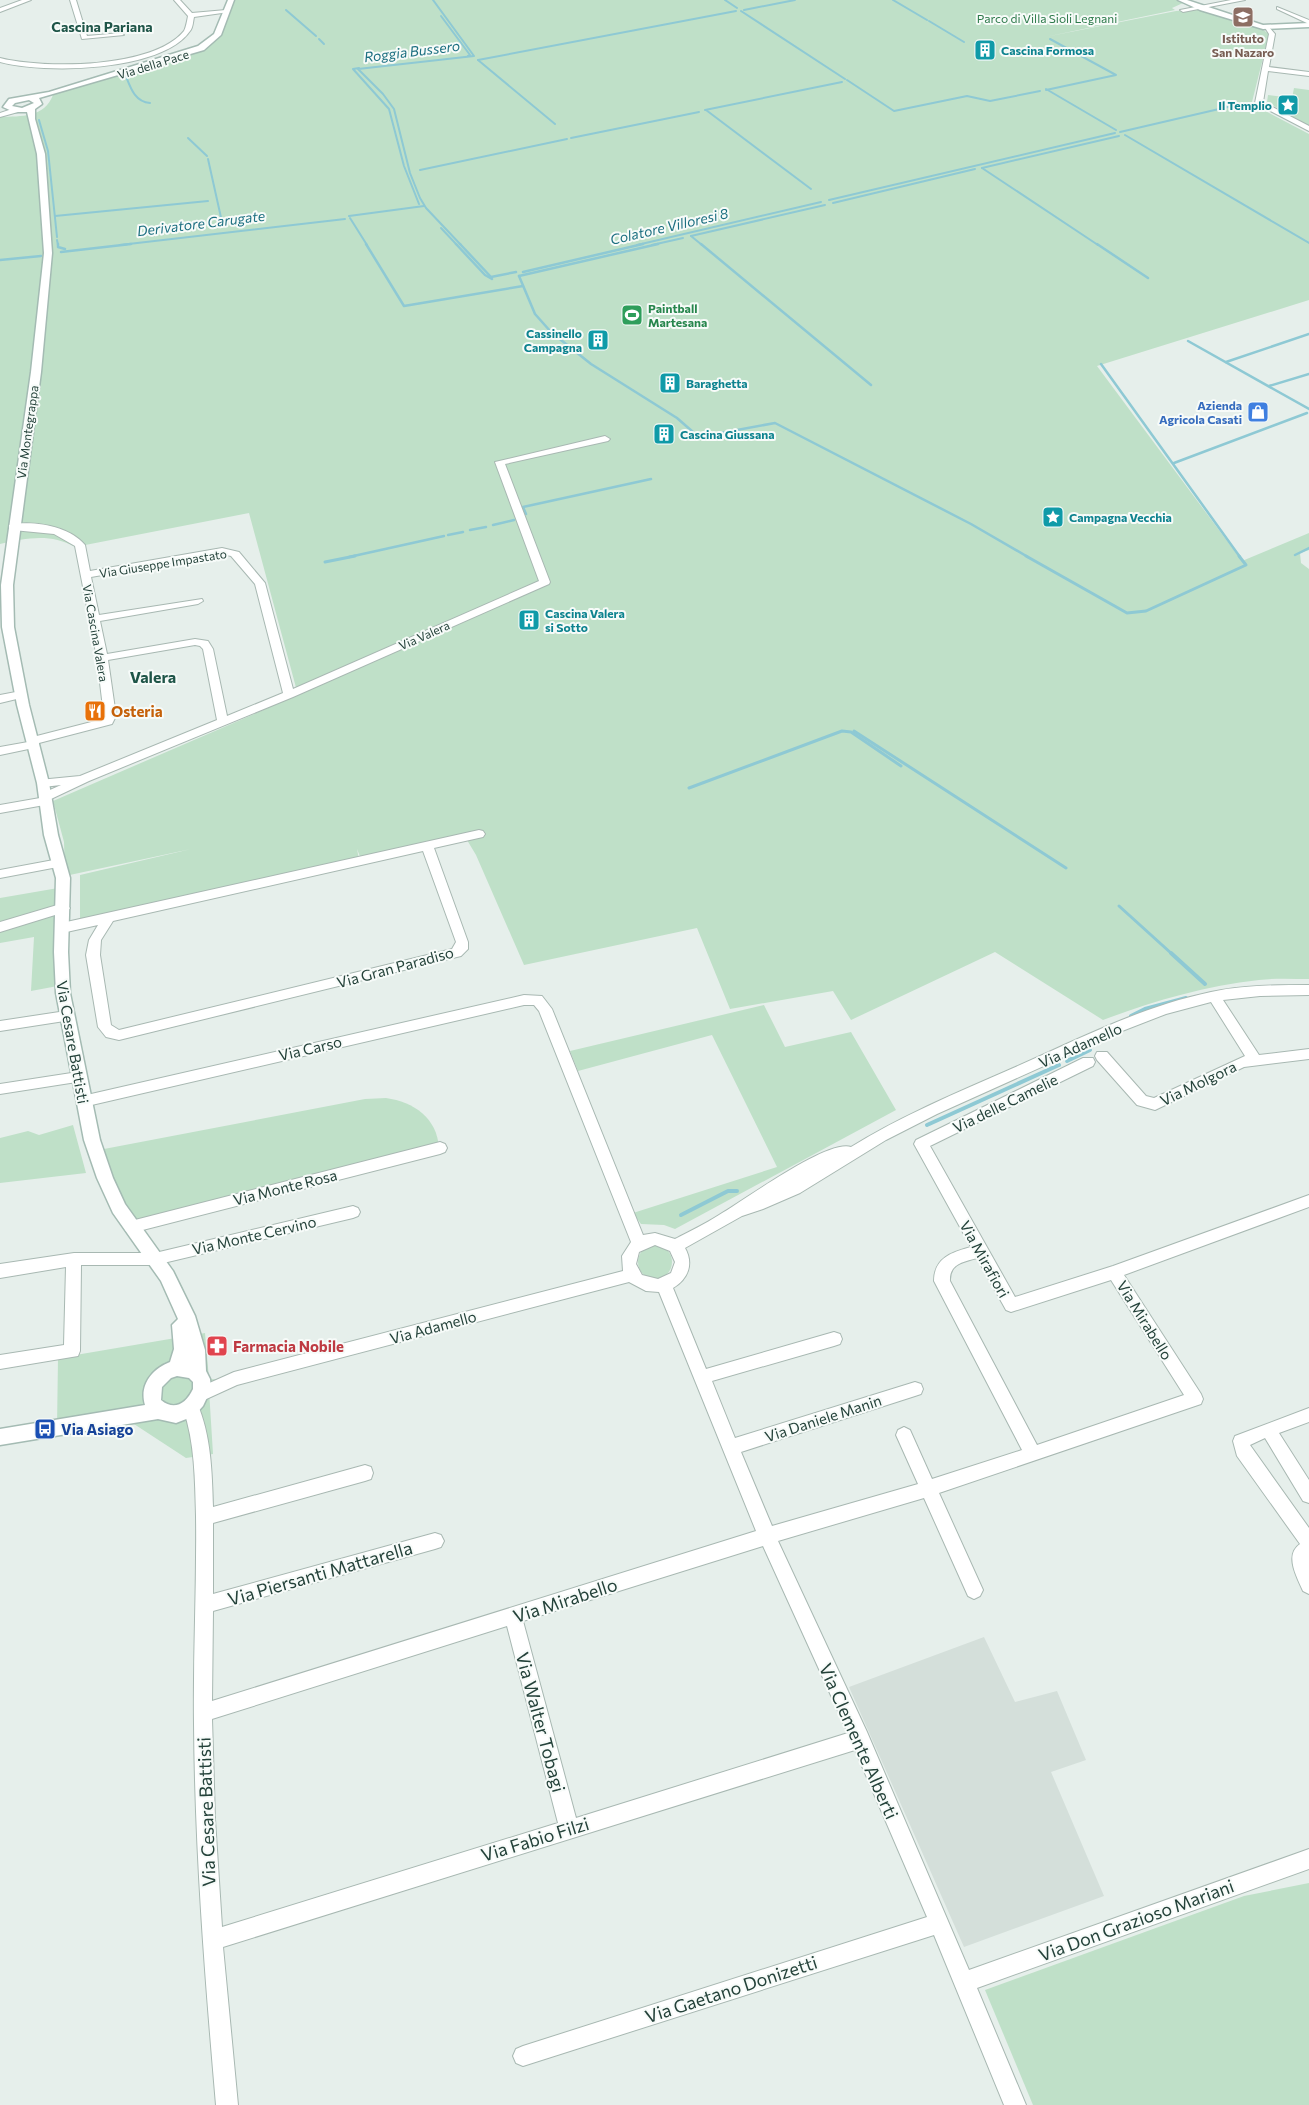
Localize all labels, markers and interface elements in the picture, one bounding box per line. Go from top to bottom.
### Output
school or university icon: Istituto San Nazaro [1231,5,1255,29]
park label: Parco di Villa Sioli Legnani [977,11,1117,25]
district label: Cascina Pariana [51,18,153,35]
place label: Istituto San Nazaro [1212,31,1274,59]
water label: Roggia Bussero [363,37,461,65]
building icon: Cascina Formosa [973,38,997,62]
place label: Cascina Formosa [1001,43,1094,57]
street label: Via della Pace [116,47,190,81]
place icon: Il Templio [1276,93,1300,117]
place label: Il Templio [1218,98,1272,112]
water label: Colatore Villoresi 8 [608,204,730,248]
water label: Derivatore Carugate [136,207,267,239]
place label: Paintball Martesana [648,301,707,329]
sports icon: Paintball Martesana [620,303,644,327]
place label: Cassinello Campagna [524,326,582,354]
building icon: Cassinello Campagna [586,328,610,352]
building icon: Baraghetta [658,371,682,395]
place label: Baraghetta [686,376,748,390]
street label: Via Montegrappa [13,384,41,480]
place label: Azienda Agricola Casati [1159,398,1242,426]
shop icon: Azienda Agricola Casati [1246,400,1270,424]
building icon: Cascina Giussana [652,422,676,446]
place label: Cascina Giussana [680,427,775,441]
place icon: Campagna Vecchia [1041,505,1065,529]
place label: Campagna Vecchia [1069,510,1172,524]
street label: Via Giuseppe Impastato [98,546,228,580]
street label: Via Cascina Valera [81,583,111,683]
place label: Cascina Valera si Sotto [545,606,625,634]
building icon: Cascina Valera si Sotto [517,608,541,632]
street label: Via Valera [396,618,452,652]
district label: Valera [130,667,176,686]
restaurant icon: Osteria [83,699,107,723]
place label: Osteria [111,702,163,720]
street label: Via Gran Paradiso [335,943,455,991]
street label: Via Cesare Battisti [53,979,93,1105]
street label: Via Adamello [1036,1019,1124,1071]
street label: Via Carso [277,1032,343,1064]
street label: Via Molgora [1157,1057,1239,1109]
street label: Via delle Camelie [950,1070,1061,1136]
street label: Via Monte Rosa [231,1165,339,1209]
street label: Via Monte Cervino [190,1212,318,1258]
street label: Via Mirafiori [956,1217,1014,1301]
street label: Via Mirabello [1113,1277,1177,1363]
street label: Via Adamello [388,1307,478,1347]
pharmacy icon: Farmacia Nobile [205,1334,229,1358]
place label: Farmacia Nobile [233,1337,344,1355]
street label: Via Daniele Manin [762,1391,884,1445]
bus stop icon: Via Asiago [33,1417,57,1441]
place label: Via Asiago [61,1420,134,1438]
street label: Via Piersanti Mattarella [225,1536,415,1610]
street label: Via Mirabello [510,1573,620,1627]
street label: Via Walter Tobagi [512,1650,570,1794]
street label: Via Clemente Alberti [815,1660,903,1822]
street label: Via Cesare Battisti [192,1737,220,1887]
street label: Via Fabio Filzi [478,1812,592,1866]
street label: Via Don Grazioso Mariani [1035,1874,1237,1966]
street label: Via Gaetano Donizetti [642,1951,820,2027]

